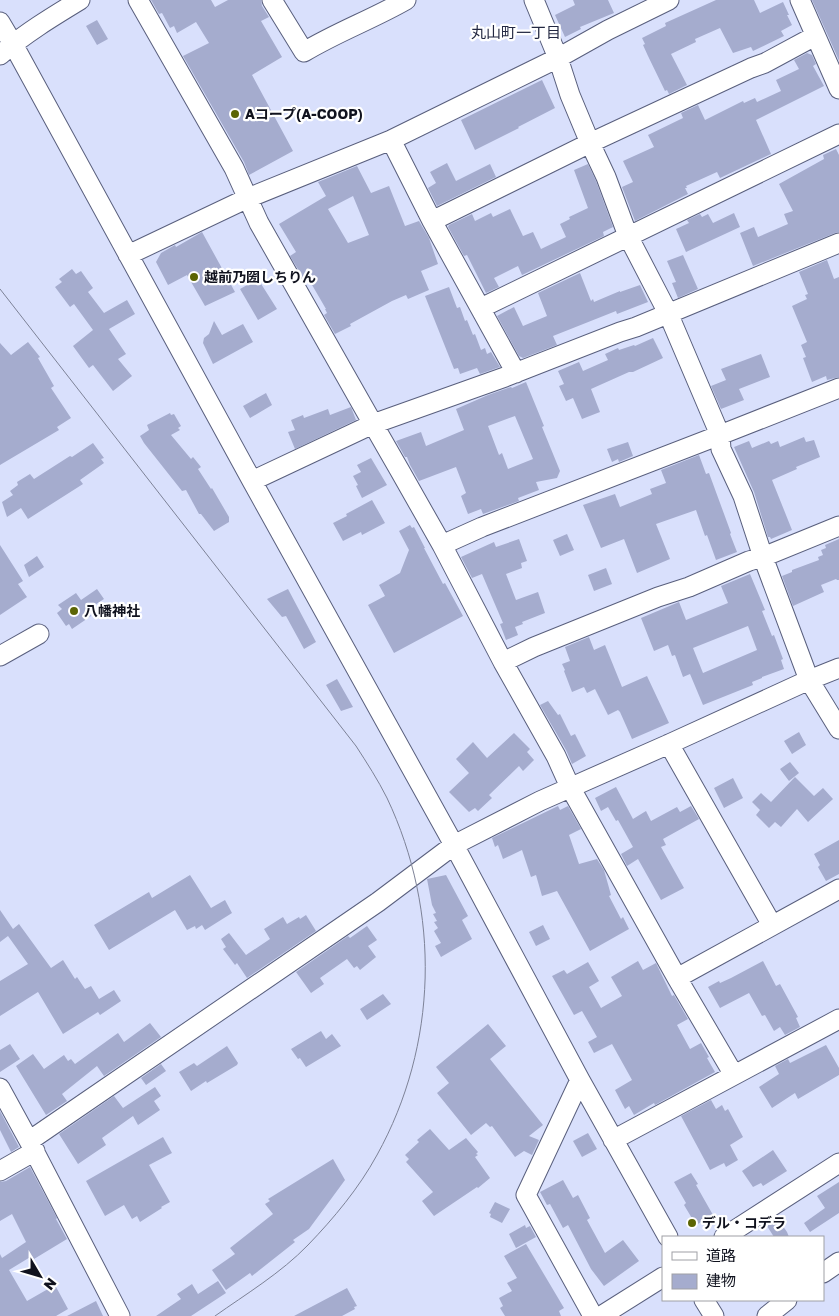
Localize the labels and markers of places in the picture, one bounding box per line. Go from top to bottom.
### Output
place label: Aコープ(A-COOP) [245,105,363,122]
marker: Aコープ(A-COOP) [229,108,241,120]
place label: 越前乃圀しちりん [204,268,316,285]
marker: 越前乃圀しちりん [188,271,200,283]
place label: 八幡神社 [84,602,140,619]
marker: 八幡神社 [68,605,80,617]
place label: デル・コデラ [702,1214,786,1231]
marker: デル・コデラ [686,1217,698,1229]

